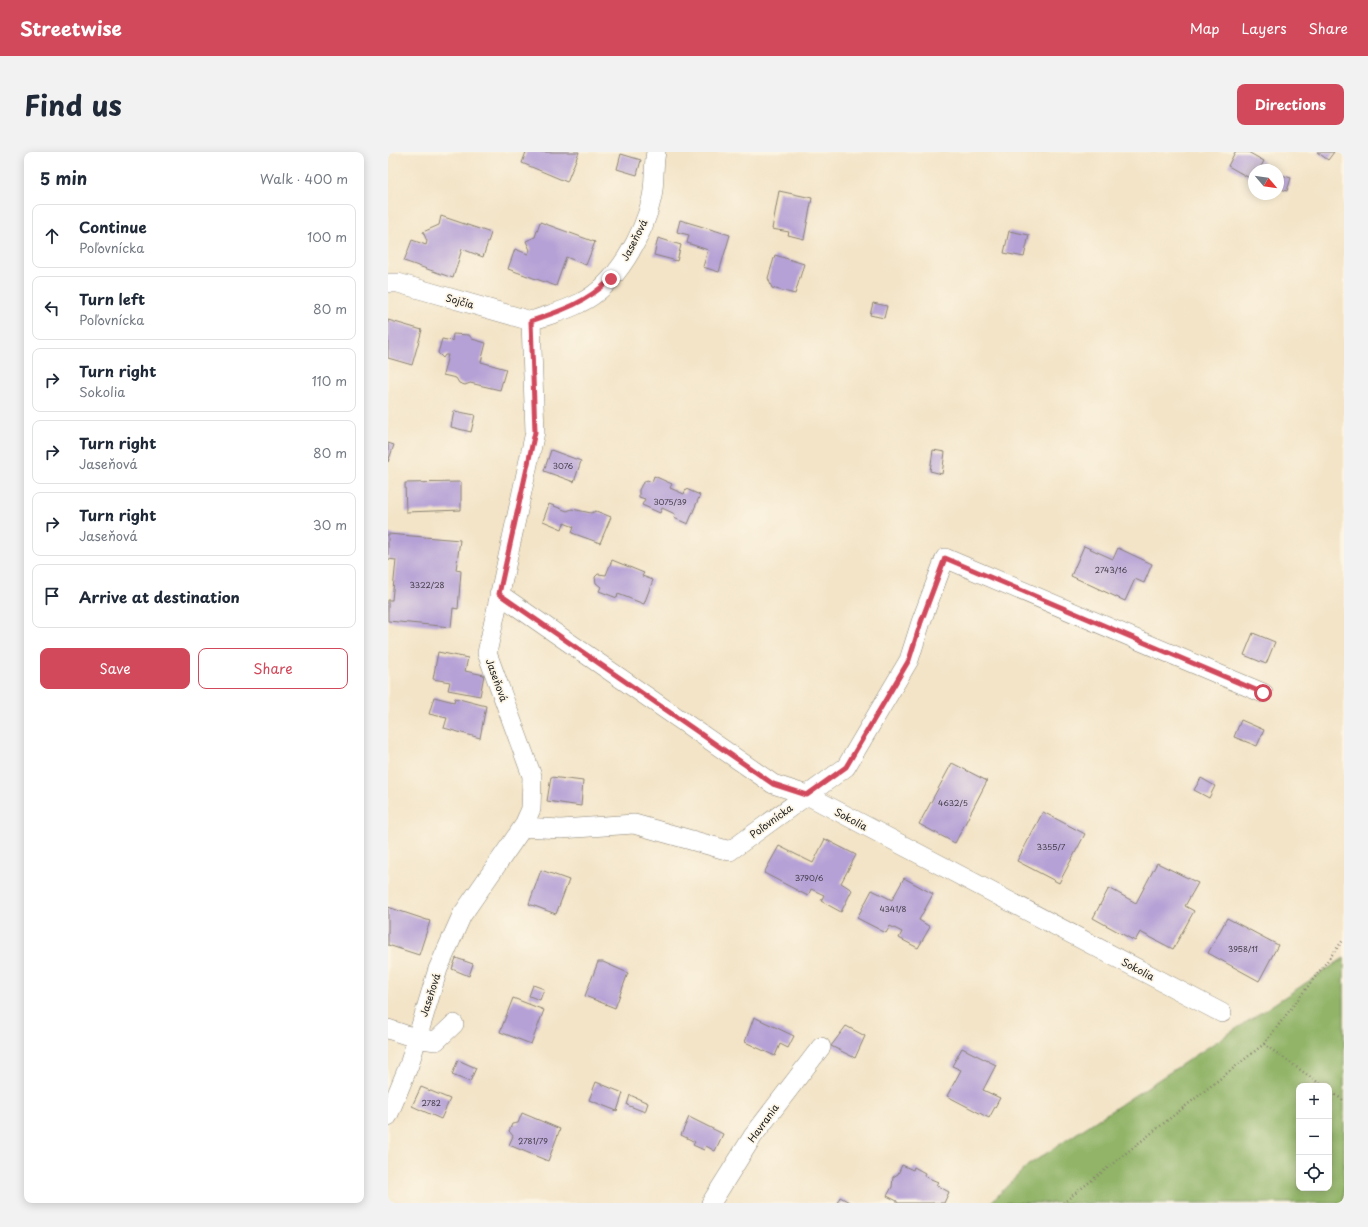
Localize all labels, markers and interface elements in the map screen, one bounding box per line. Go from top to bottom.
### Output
text: Streetwise [20,14,122,42]
text: Map [1190,18,1220,39]
text: Layers [1242,18,1287,39]
text: Share [1309,18,1348,39]
text: Find us [24,83,122,126]
button: Directions [1237,84,1344,125]
north arrow [1248,164,1284,200]
text: 5 min [40,165,87,191]
text: Walk · 400 m [260,169,348,188]
text: Continue [79,215,147,238]
street label: Jaseňová [617,216,651,263]
icon: ahead [41,225,63,247]
text: 100 m [307,227,347,246]
text: Poľovnícka [79,238,144,257]
route end [602,270,620,288]
text: Turn left [79,287,145,310]
street label: Sojčia [444,289,477,312]
icon: left [41,297,63,319]
text: 80 m [313,299,347,318]
text: Poľovnícka [79,310,144,329]
text: Turn right [79,359,156,382]
icon: right [41,369,63,391]
text: 110 m [312,371,347,390]
text: Sokolia [79,382,125,401]
text: Turn right [79,431,156,454]
icon: right [41,441,63,463]
text: 80 m [313,443,347,462]
text: Jaseňová [79,454,137,473]
house number: 3076 [553,460,574,472]
house number: 3075/39 [653,496,687,508]
text: Turn right [79,503,156,526]
icon: right [41,513,63,535]
text: 30 m [313,515,347,534]
text: Jaseňová [79,526,137,545]
house number: 2743/16 [1095,564,1128,576]
house number: 3322/28 [409,579,445,591]
icon: arrive [41,585,63,607]
text: Arrive at destination [79,585,240,608]
button: Save [40,648,190,689]
button: Share [198,648,348,689]
street label: Jaseňová [483,656,512,704]
route start [1254,684,1272,702]
house number: 4632/5 [938,797,968,809]
street label: Poľovnícka [746,799,796,841]
street label: Sokolia [832,804,871,834]
house number: 3355/7 [1037,841,1066,853]
house number: 3790/6 [795,872,824,884]
house number: 4341/8 [880,903,906,915]
house number: 3958/11 [1228,943,1258,955]
street label: Sokolia [1119,954,1158,984]
street label: Jaseňová [415,970,444,1019]
map controls [1296,1083,1332,1191]
button: + [1296,1083,1332,1119]
house number: 2782 [421,1097,441,1109]
street label: Havrania [743,1100,782,1145]
button: − [1296,1119,1332,1155]
house number: 2781/79 [518,1135,548,1147]
button: locate [1296,1155,1332,1191]

